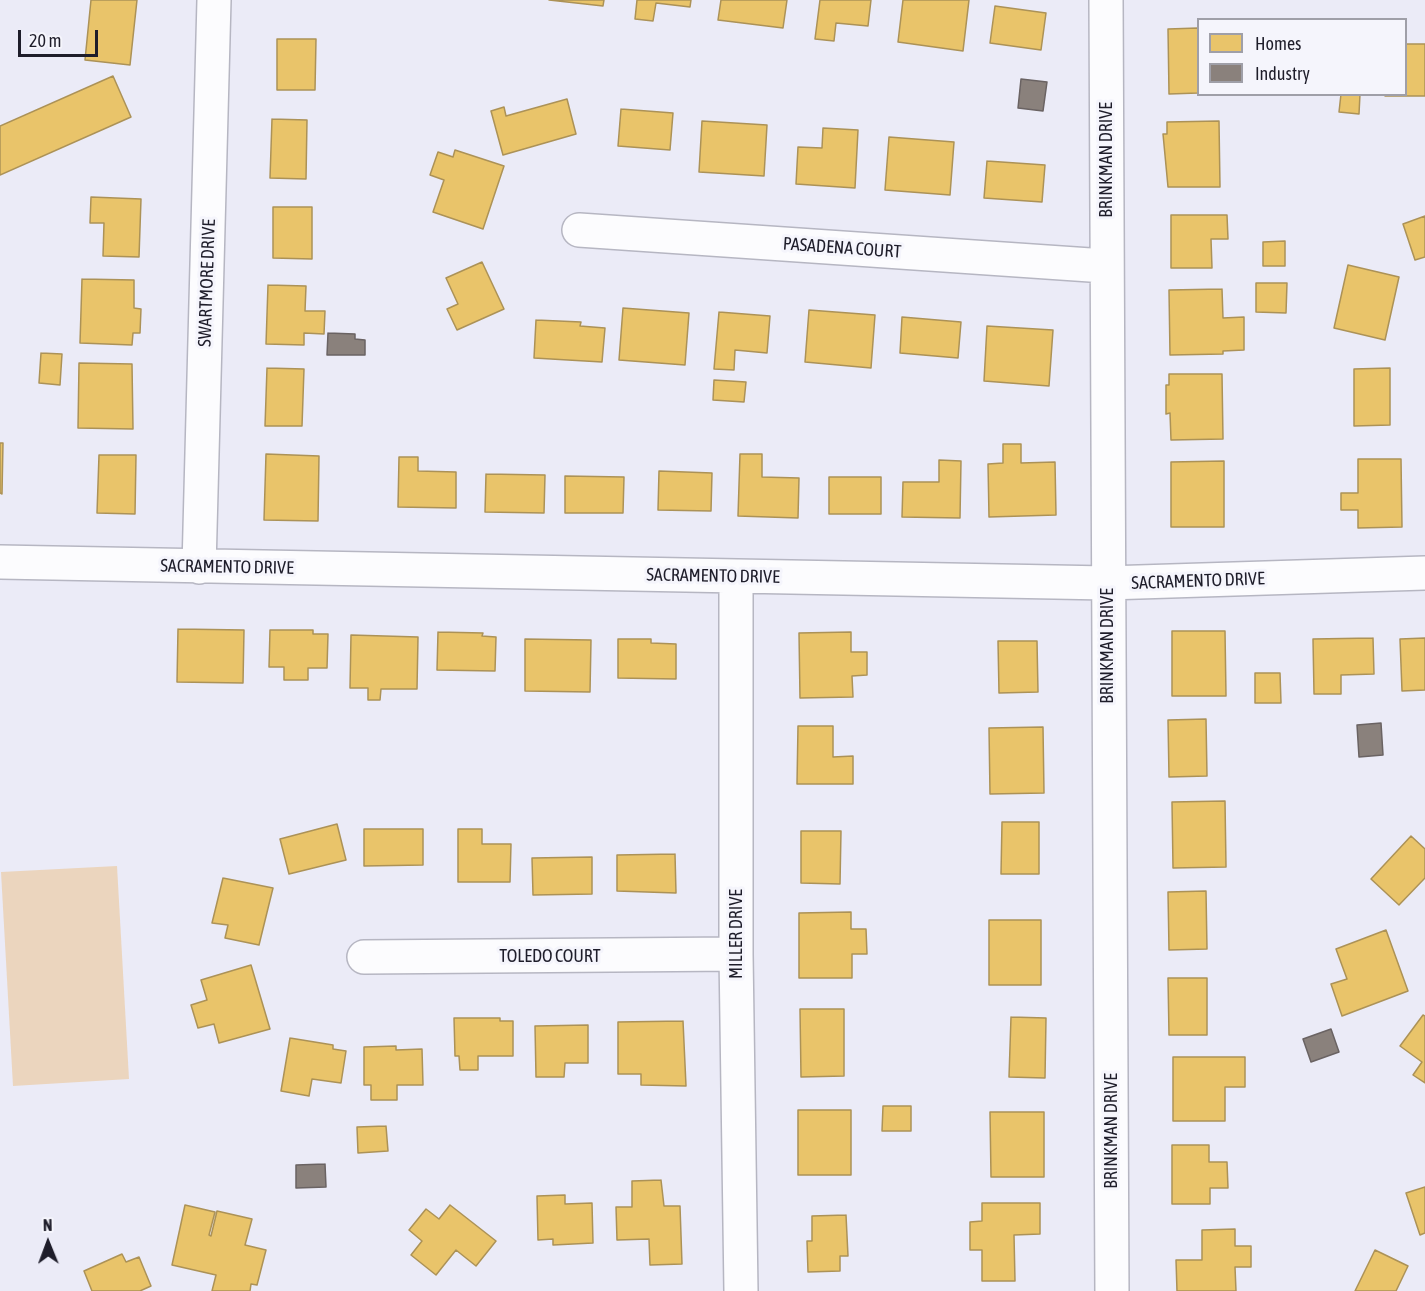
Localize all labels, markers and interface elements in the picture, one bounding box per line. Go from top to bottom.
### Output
scale bar [21,18,100,56]
legend [1197,18,1407,96]
text: 20 m [29,30,61,51]
text: Homes [1255,33,1301,54]
text: Industry [1255,63,1310,84]
street label: BRINKMAN DRIVE [1095,102,1117,218]
street label: SWARTMORE DRIVE [194,219,220,347]
street label: PASADENA COURT [782,233,902,263]
street label: SACRAMENTO DRIVE [160,555,294,579]
street label: SACRAMENTO DRIVE [646,564,780,588]
street label: SACRAMENTO DRIVE [1131,568,1265,594]
street label: BRINKMAN DRIVE [1096,588,1118,704]
street label: MILLER DRIVE [725,889,747,979]
street label: TOLEDO COURT [499,945,601,967]
street label: BRINKMAN DRIVE [1100,1073,1122,1189]
north arrow [18,1213,78,1273]
text: N [43,1216,53,1234]

